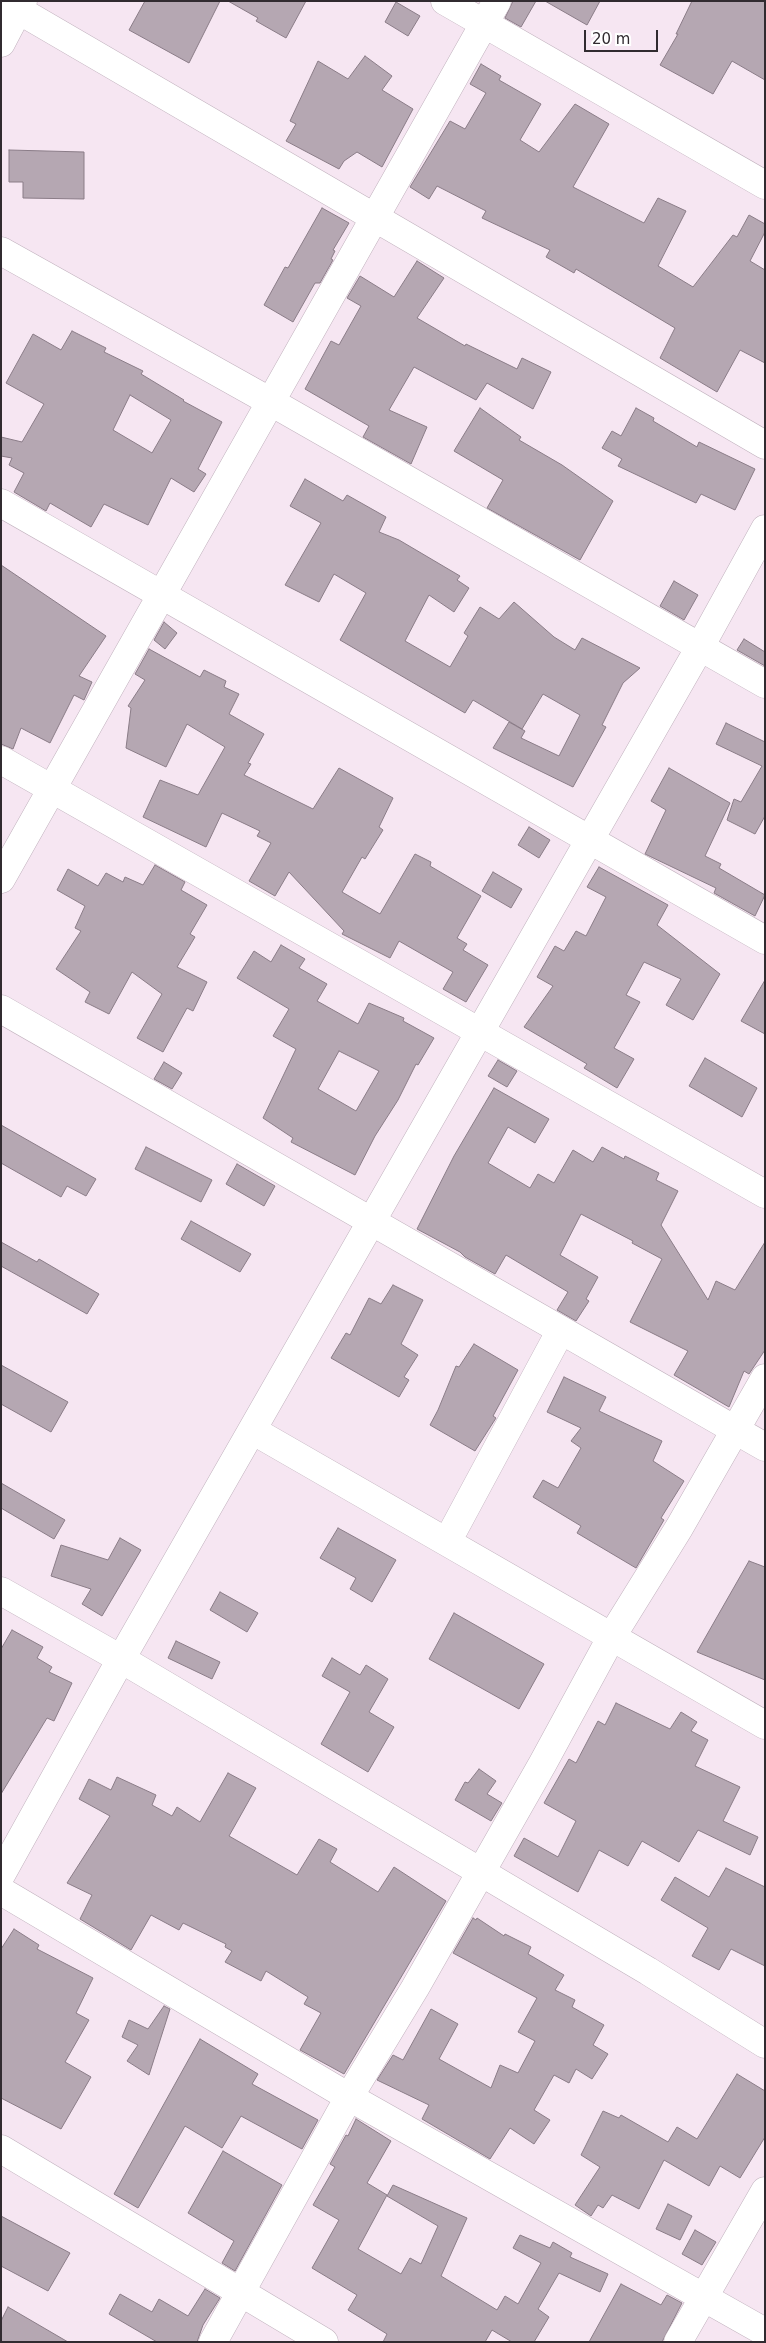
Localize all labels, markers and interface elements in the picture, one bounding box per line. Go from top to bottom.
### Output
scale bar [586,20,660,52]
text: 20 m [592,30,630,48]

